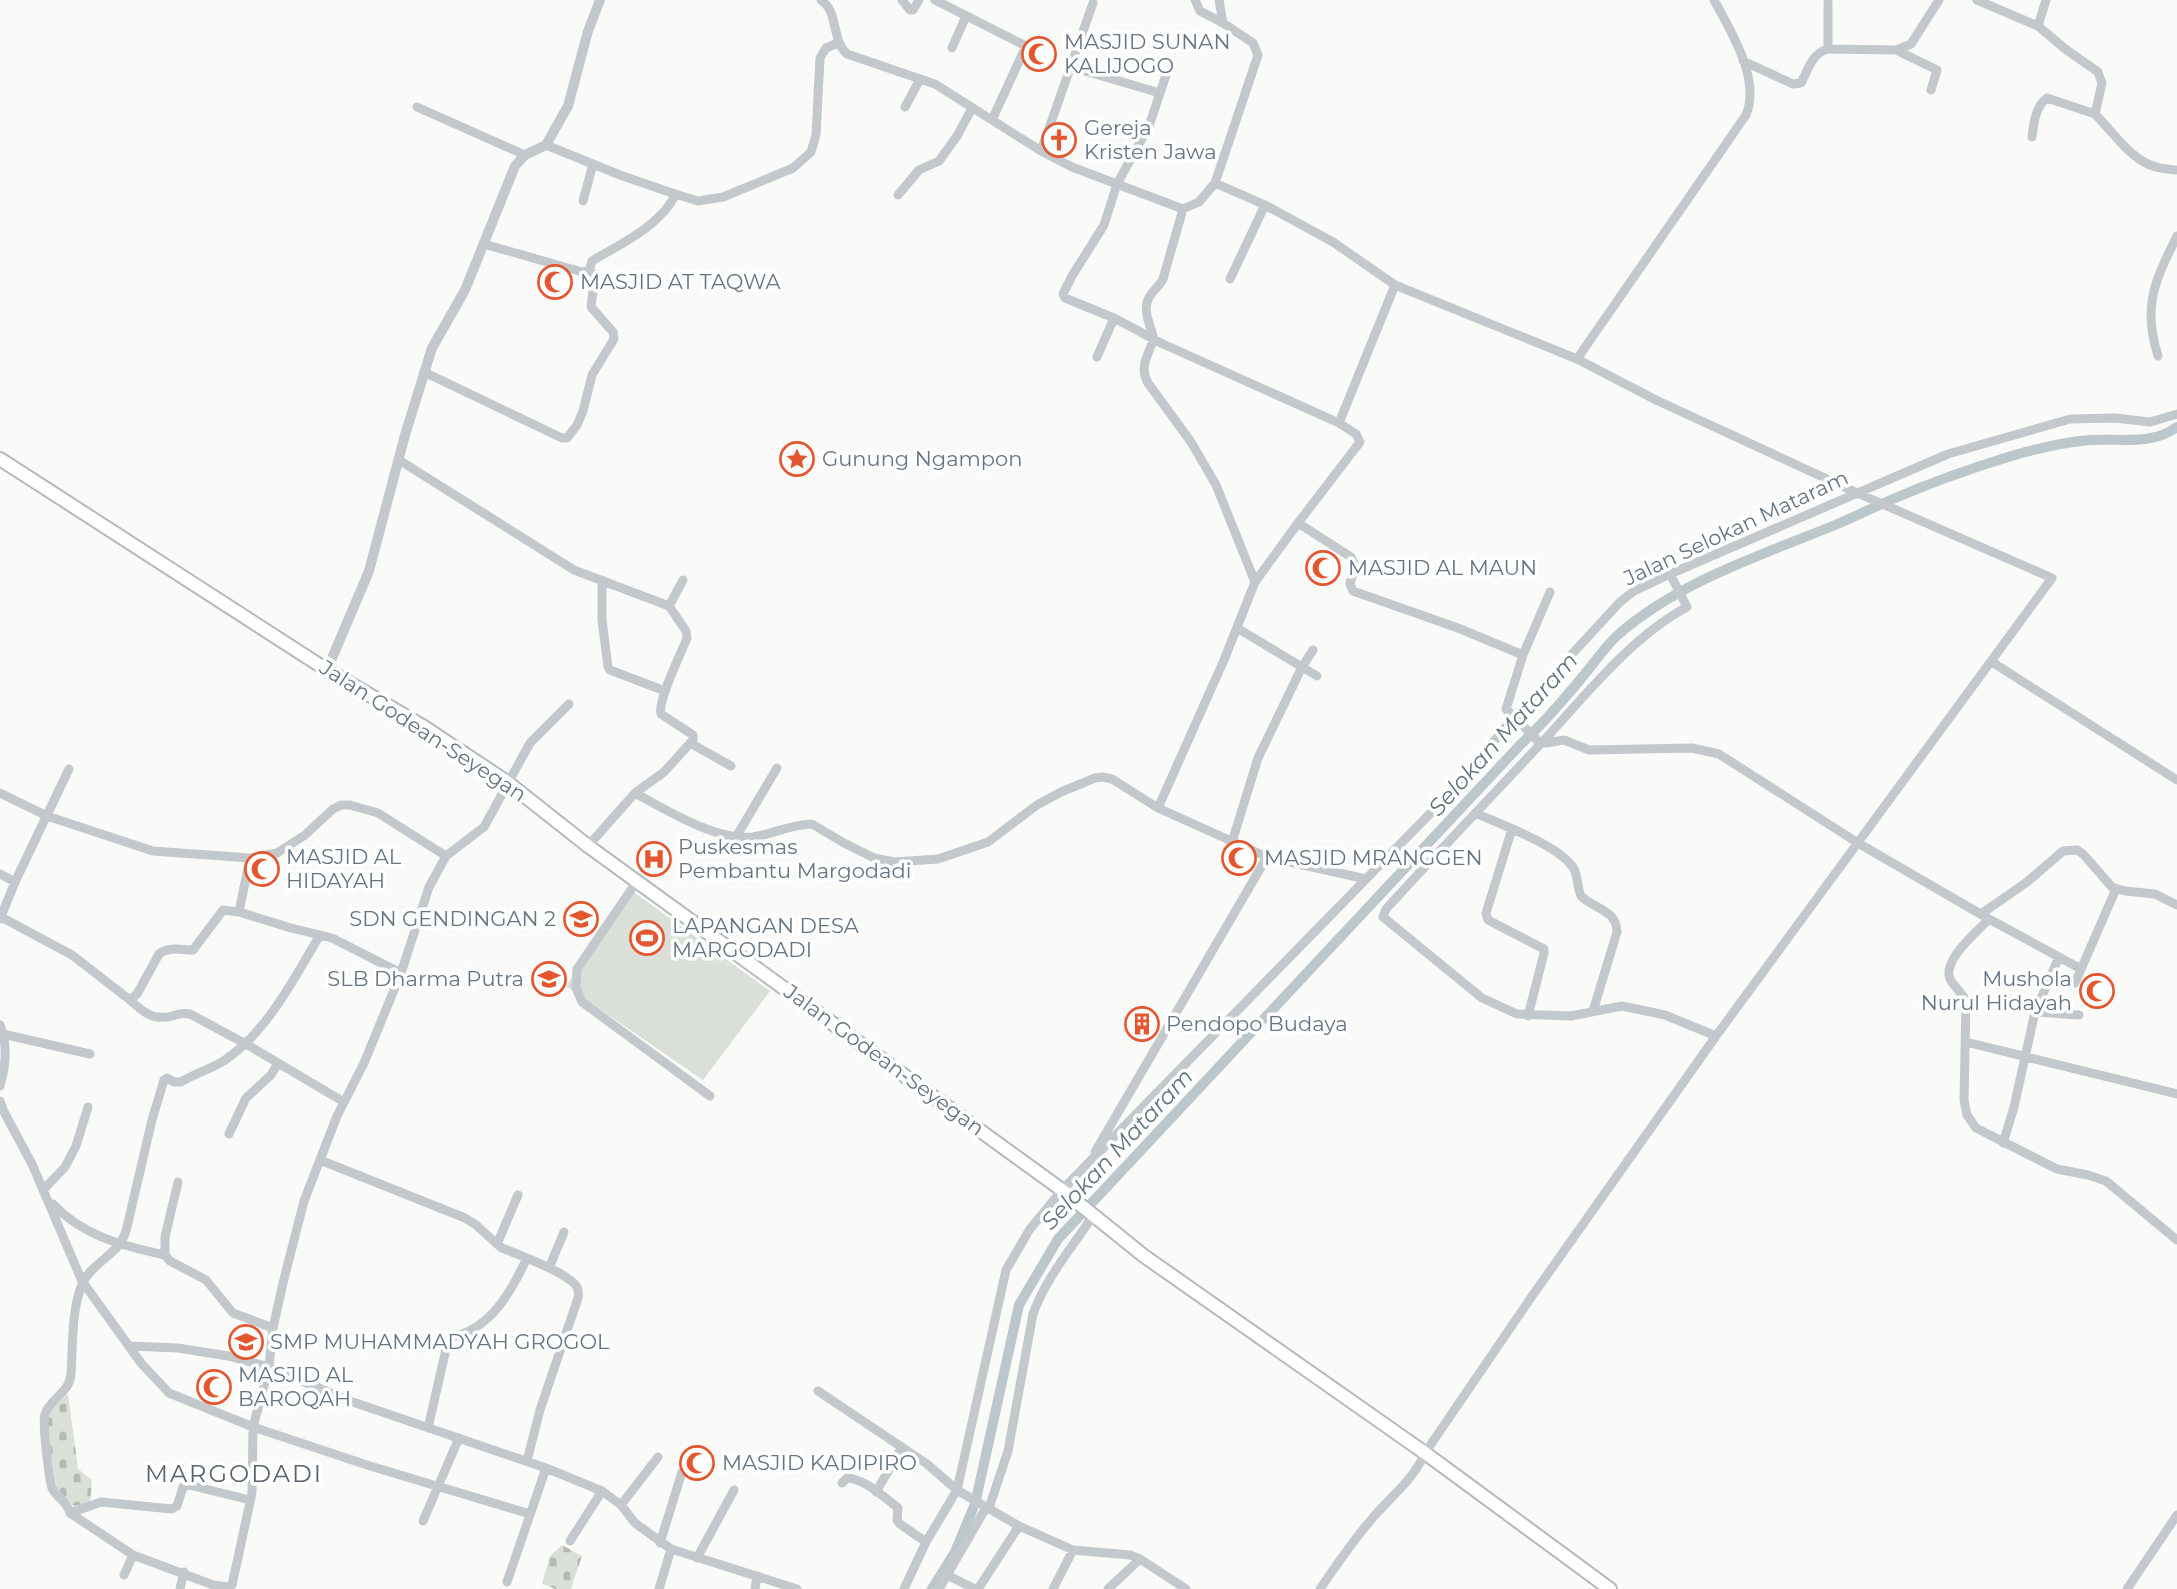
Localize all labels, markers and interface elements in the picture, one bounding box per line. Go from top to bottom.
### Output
place label: MASJID SUNAN KALIJOGO [1064,29,1231,78]
mosque icon: MASJID SUNAN KALIJOGO [1020,35,1058,73]
place label: Gereja Kristen Jawa [1084,115,1217,164]
church icon: Gereja Kristen Jawa [1040,121,1078,159]
mosque icon: MASJID AT TAQWA [536,263,574,301]
place label: MASJID AT TAQWA [580,269,782,294]
place icon: Gunung Ngampon [778,440,816,478]
place label: Gunung Ngampon [822,446,1022,471]
street label: Jalan Selokan Mataram [1619,465,1852,591]
mosque icon: MASJID AL MAUN [1304,549,1342,587]
place label: MASJID AL MAUN [1348,555,1537,580]
water label: Selokan Mataram [1422,647,1584,821]
street label: Jalan Godean-Seyegan [315,654,531,807]
place label: Puskesmas Pembantu Margodadi [678,834,911,883]
mosque icon: MASJID MRANGGEN [1220,839,1258,877]
hospital icon: Puskesmas Pembantu Margodadi [635,840,673,878]
place label: MASJID AL HIDAYAH [286,844,402,893]
place label: MASJID MRANGGEN [1264,845,1483,870]
mosque icon: MASJID AL HIDAYAH [243,850,281,888]
school or university icon: SDN GENDINGAN 2 [562,900,600,938]
place label: SDN GENDINGAN 2 [349,906,556,931]
place label: LAPANGAN DESA MARGODADI [672,913,860,962]
sports icon: LAPANGAN DESA MARGODADI [628,919,666,957]
school or university icon: SLB Dharma Putra [530,960,568,998]
place label: SLB Dharma Putra [327,966,524,991]
place label: Mushola Nurul Hidayah [1921,966,2072,1015]
mosque icon: Mushola Nurul Hidayah [2078,972,2116,1010]
street label: Jalan Godean-Seyegan [779,978,989,1141]
building icon: Pendopo Budaya [1123,1005,1161,1043]
place label: Pendopo Budaya [1166,1011,1348,1036]
water label: Selokan Mataram [1035,1063,1199,1235]
school or university icon: SMP MUHAMMADYAH GROGOL [227,1323,265,1361]
place label: SMP MUHAMMADYAH GROGOL [270,1329,610,1354]
place label: MASJID AL BAROQAH [238,1362,354,1411]
mosque icon: MASJID AL BAROQAH [195,1368,233,1406]
mosque icon: MASJID KADIPIRO [678,1444,716,1482]
place label: MASJID KADIPIRO [722,1450,917,1475]
district label: MARGODADI [145,1459,323,1488]

